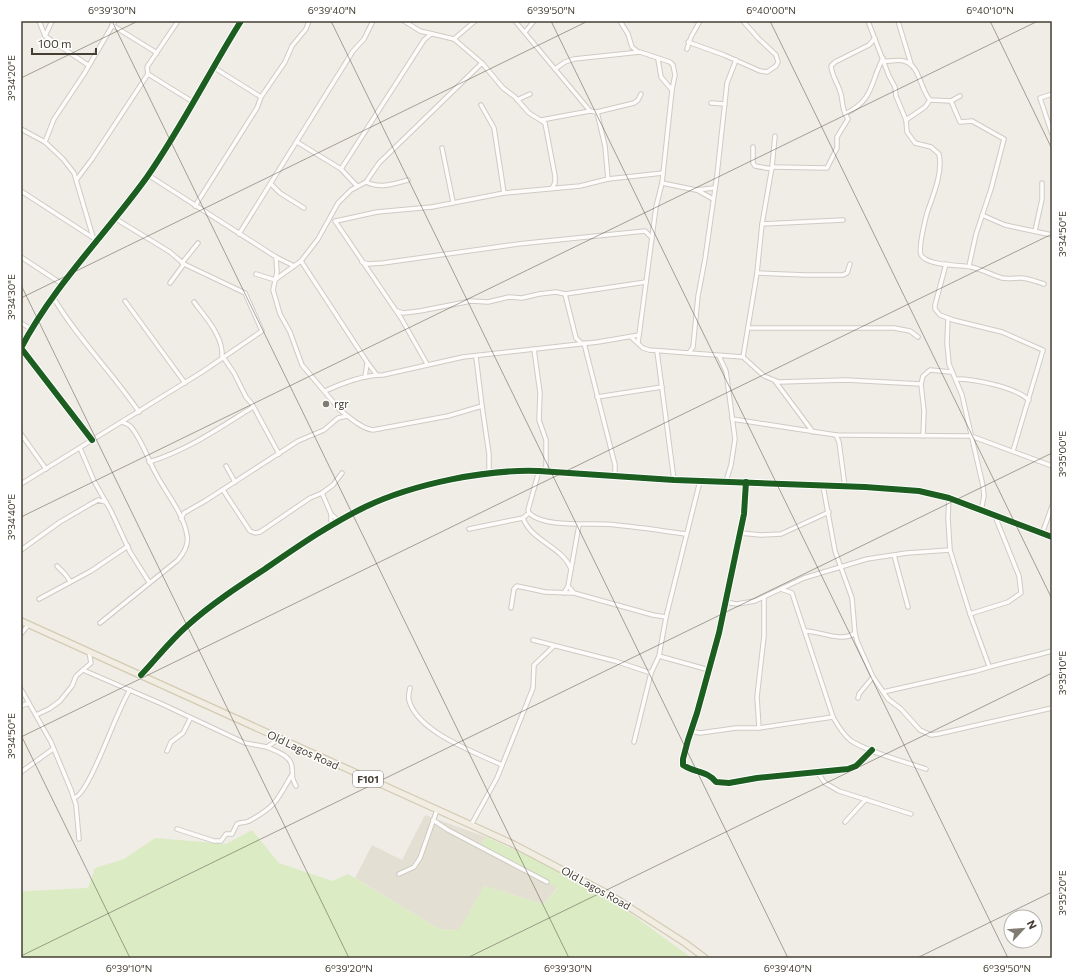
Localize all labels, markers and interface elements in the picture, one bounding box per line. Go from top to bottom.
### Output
text: 6°39'30"N [88,4,136,16]
text: 6°39'40"N [308,4,356,16]
text: 6°39'50"N [527,4,575,16]
text: 6°40'00"N [746,4,796,16]
text: 6°40'10"N [966,4,1014,16]
scale bar [32,30,96,56]
text: 100 m [38,36,72,50]
text: 3°34'20"E [5,55,17,101]
text: 3°34'50"E [1056,211,1068,257]
text: 3°34'30"E [5,274,17,320]
place label: rgr [334,397,349,410]
marker: rgr [321,399,331,409]
text: 3°35'00"E [1056,431,1068,477]
text: 3°34'40"E [5,494,17,540]
text: 3°35'10"E [1056,651,1068,695]
text: 3°34'50"E [5,713,17,759]
street label: Old Lagos Road [265,727,341,772]
road number: F101 [353,771,383,787]
street label: Old Lagos Road [559,863,633,912]
text: 3°35'20"E [1056,870,1068,916]
north arrow [1003,909,1043,949]
text: N [1025,918,1040,931]
text: 6°39'10"N [106,962,152,974]
text: 6°39'20"N [325,962,373,974]
text: 6°39'30"N [544,962,592,974]
text: 6°39'40"N [764,962,812,974]
text: 6°39'50"N [983,962,1031,974]

